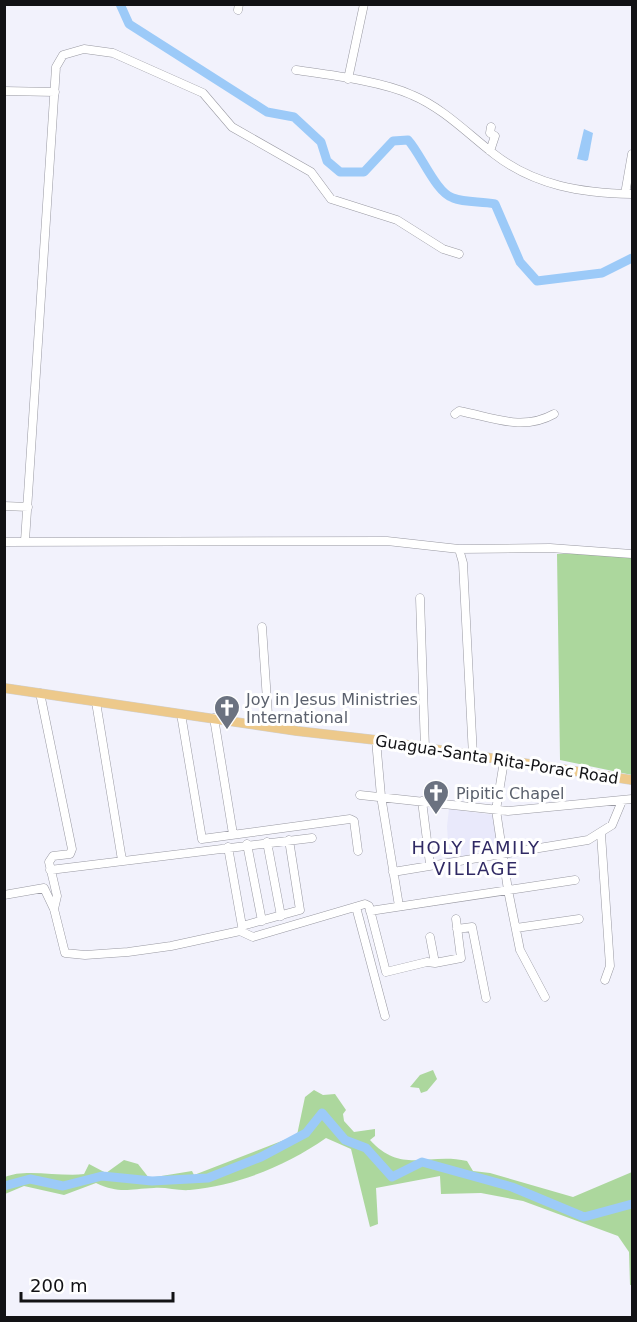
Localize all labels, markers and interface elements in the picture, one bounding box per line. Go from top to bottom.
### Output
place label: Joy in Jesus Ministries International [245,690,418,727]
church icon: Joy in Jesus Ministries International [212,693,242,731]
street label: Guagua-Santa Rita-Porac Road [374,731,620,788]
church icon: Pipitic Chapel [421,778,451,816]
place label: Pipitic Chapel [456,784,565,803]
district label: HOLY FAMILY VILLAGE [411,837,541,879]
scale bar [21,1265,172,1303]
text: 200 m [30,1275,88,1296]

